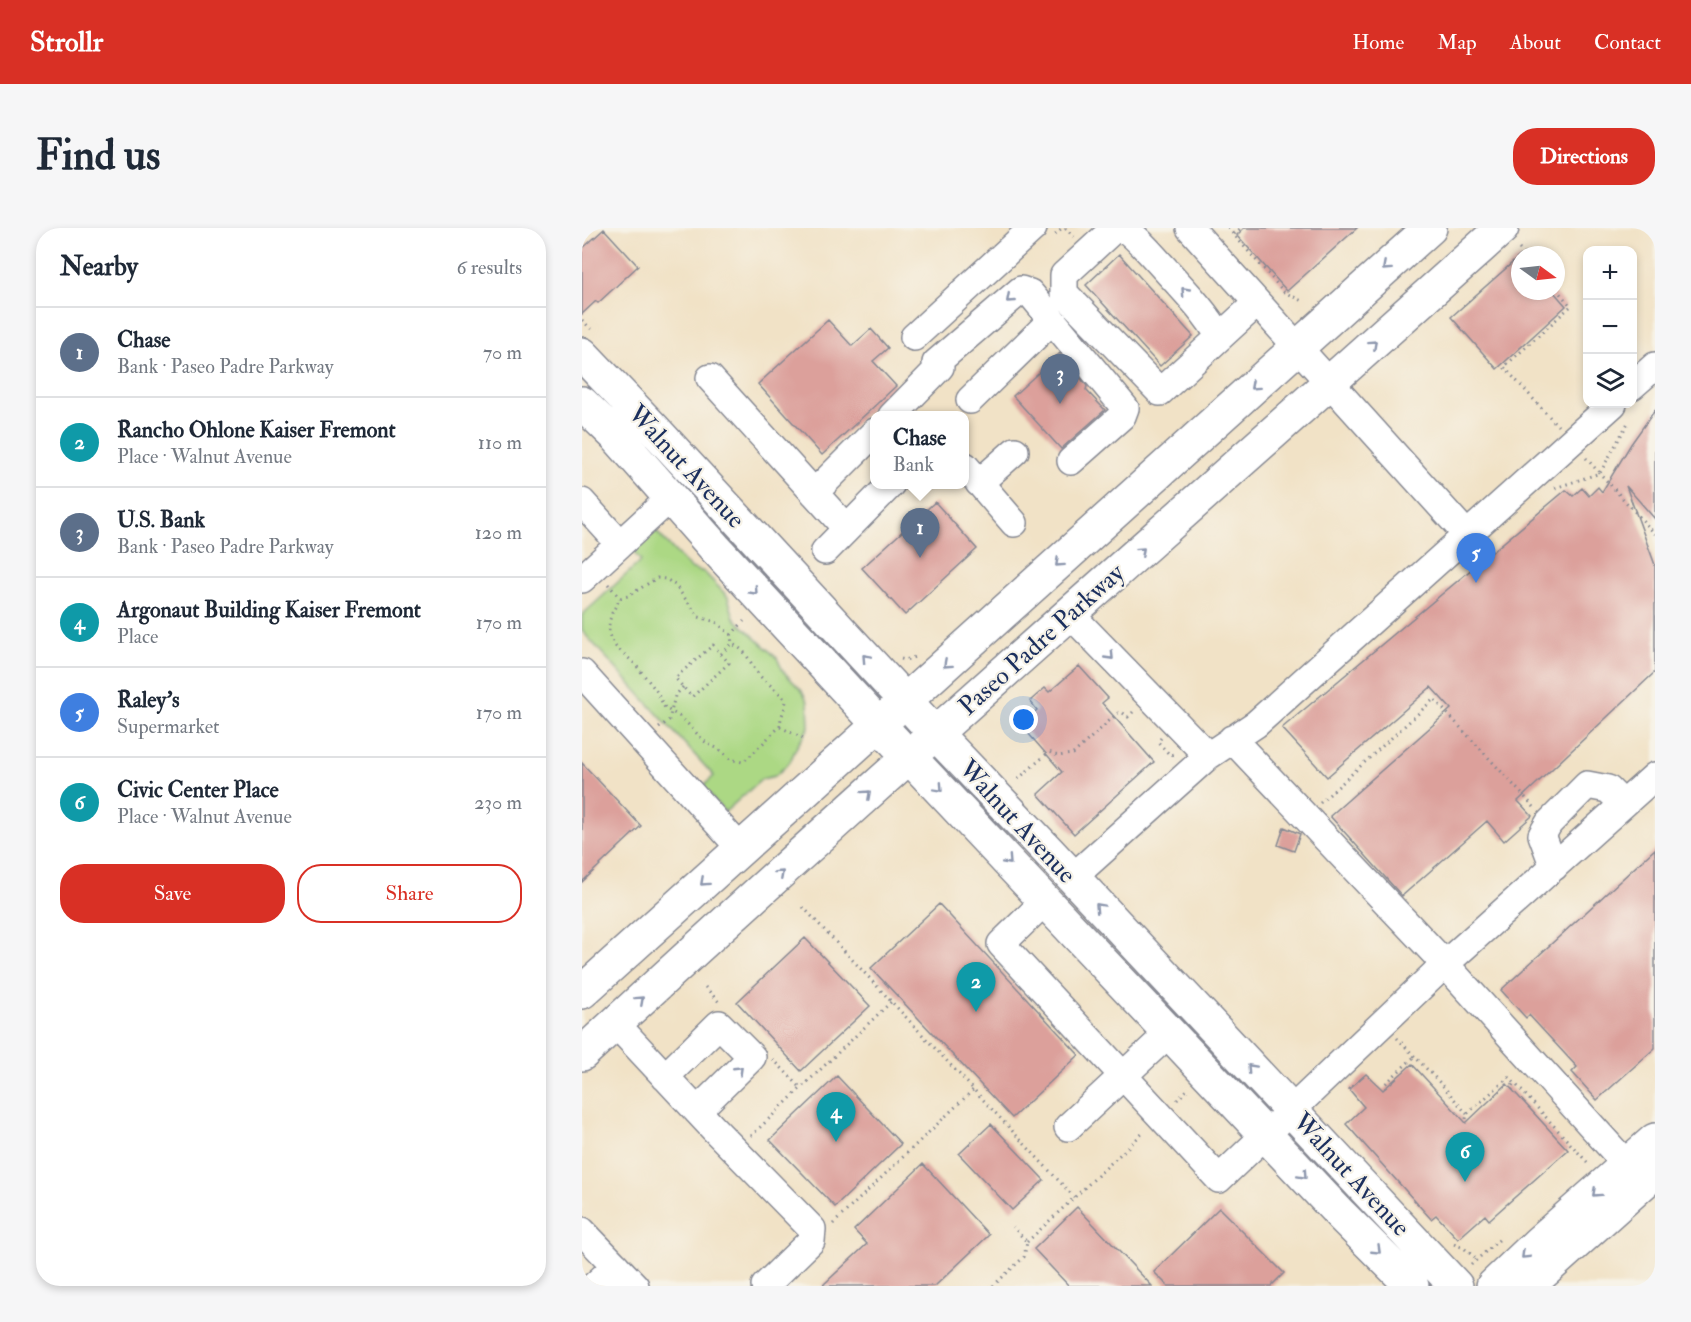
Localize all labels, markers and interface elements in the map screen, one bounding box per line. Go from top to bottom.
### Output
text: Strollr [30,25,103,60]
text: Home [1352,29,1404,56]
text: Map [1437,29,1477,56]
text: About [1510,29,1561,56]
text: Contact [1594,29,1661,56]
button: Directions [1513,128,1655,185]
text: Find us [36,130,160,182]
north arrow [1511,246,1565,300]
map controls [1583,246,1637,408]
button: + [1583,246,1637,300]
text: Nearby [60,251,138,283]
text: 6 results [456,255,522,280]
one-way arrow [1382,260,1393,271]
one-way arrow [1181,287,1192,297]
one-way arrow [1006,292,1017,303]
button: − [1583,300,1637,354]
text: Chase [117,326,170,354]
text: 1 [76,340,83,365]
text: 70 m [483,340,522,365]
one-way arrow [1366,340,1377,351]
text: Bank · Paseo Padre Parkway [117,354,334,379]
pin: 3 [1040,354,1080,404]
button: layers [1583,354,1637,408]
one-way arrow [1250,379,1261,390]
street label: Walnut Avenue [620,398,752,535]
popup [870,411,969,489]
text: Rancho Ohlone Kaiser Fremont [117,416,396,444]
text: Chase [893,424,946,452]
text: 2 [74,430,85,455]
text: 110 m [478,430,522,455]
text: Place · Walnut Avenue [117,444,292,469]
text: Bank [893,452,934,477]
text: U.S. Bank [117,506,205,534]
pin: 1 [900,508,940,558]
text: 3 [76,520,83,545]
text: 120 m [475,520,522,545]
text: Bank · Paseo Padre Parkway [117,534,334,559]
pin: 5 [1456,534,1496,583]
one-way arrow [1134,547,1145,558]
one-way arrow [1055,556,1066,567]
street label: Paseo Padre Parkway [952,557,1132,723]
one-way arrow [747,584,758,595]
text: Argonaut Building Kaiser Fremont [117,596,421,624]
text: 4 [74,610,85,635]
text: 170 m [476,610,522,635]
text: Place [117,624,158,649]
one-way arrow [1103,648,1114,659]
one-way arrow [862,654,873,665]
one-way arrow [943,657,954,668]
text: Raley's [117,686,180,714]
text: 5 [75,700,84,725]
text: 170 m [476,700,522,725]
your location [1009,705,1038,734]
text: Supermarket [117,714,220,739]
street label: Walnut Avenue [951,753,1083,890]
text: Civic Center Place [117,776,279,804]
one-way arrow [931,780,942,791]
text: 6 [74,790,85,815]
text: 230 m [474,790,522,815]
one-way arrow [860,790,871,801]
text: Place · Walnut Avenue [117,804,292,829]
one-way arrow [1001,855,1012,865]
button: Save [60,864,285,923]
button: Share [297,864,522,923]
one-way arrow [773,870,783,881]
one-way arrow [700,875,711,886]
one-way arrow [1096,904,1107,915]
pin: 2 [956,962,996,1012]
one-way arrow [634,996,644,1007]
one-way arrow [1248,1064,1259,1075]
one-way arrow [732,1066,743,1077]
pin: 4 [816,1092,856,1142]
street label: Walnut Avenue [1285,1106,1417,1243]
pin: 6 [1446,1132,1484,1182]
one-way arrow [1296,1168,1307,1178]
one-way arrow [1592,1186,1603,1197]
one-way arrow [1370,1243,1380,1254]
one-way arrow [1522,1248,1532,1259]

